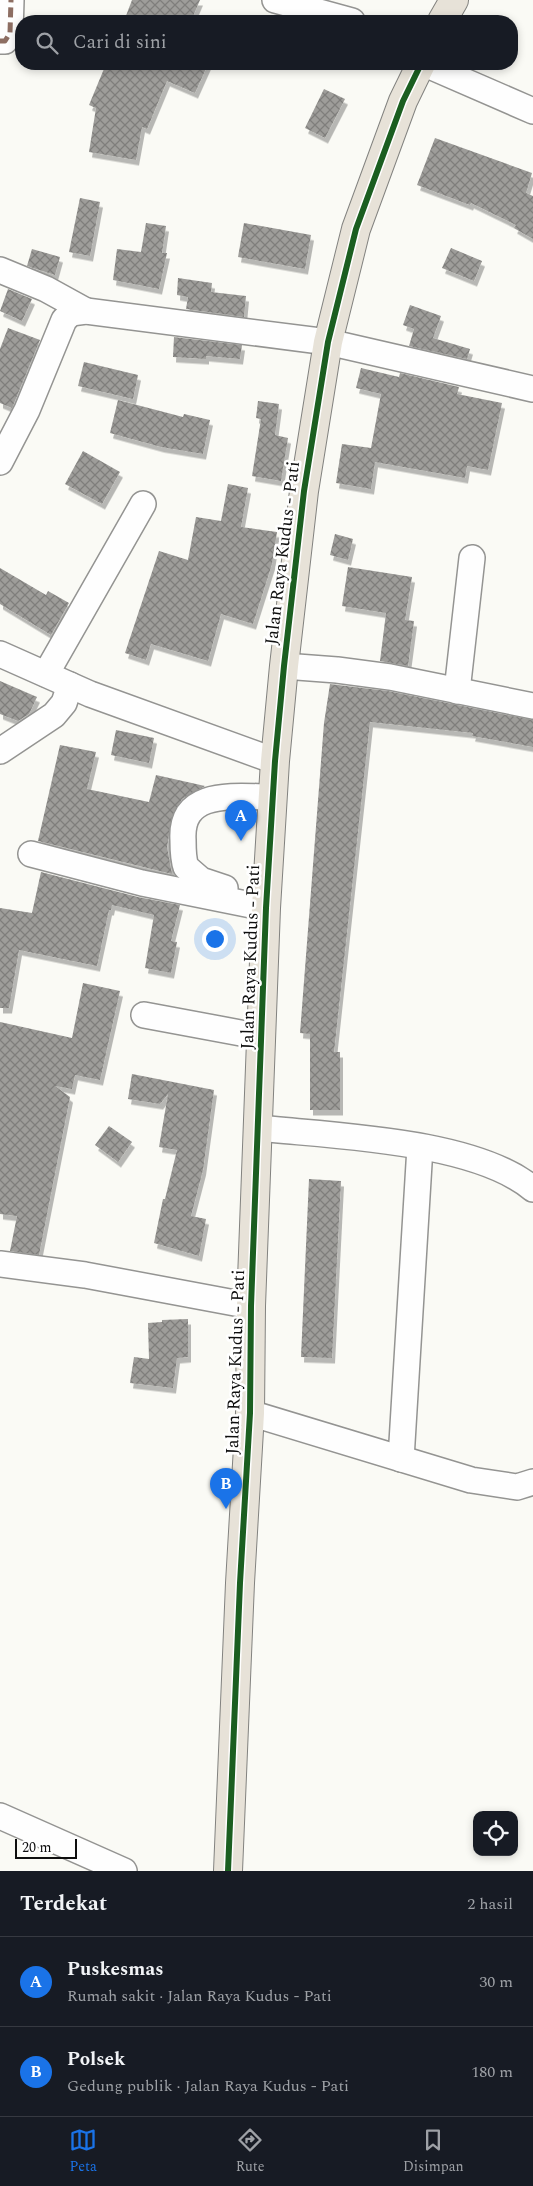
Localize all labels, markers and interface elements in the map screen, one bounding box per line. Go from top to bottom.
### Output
search box [15,15,518,70]
text: Cari di sini [73,28,167,57]
icon: search [33,29,61,57]
street label: Jalan Raya Kudus - Pati [258,460,307,647]
pin: A [225,800,257,841]
street label: Jalan Raya Kudus - Pati [234,864,267,1050]
your location [202,926,228,952]
street label: Jalan Raya Kudus - Pati [219,1269,252,1455]
pin: B [210,1468,242,1509]
map controls [473,1811,518,1856]
button: locate [473,1811,518,1856]
scale bar [15,1836,78,1859]
text: 20 m [22,1837,52,1858]
text: Terdekat [20,1888,107,1920]
text: 2 hasil [467,1892,513,1916]
text: Puskesmas [67,1955,163,1984]
text: A [30,1970,42,1994]
text: 30 m [479,1970,513,1994]
text: Rumah sakit · Jalan Raya Kudus - Pati [67,1984,332,2008]
text: Polsek [67,2045,126,2074]
text: B [30,2060,42,2084]
text: 180 m [471,2060,513,2084]
text: Gedung publik · Jalan Raya Kudus - Pati [67,2074,349,2098]
tab: Peta [69,2126,97,2177]
tab: Rute [236,2126,265,2177]
tab: Disimpan [403,2126,464,2177]

